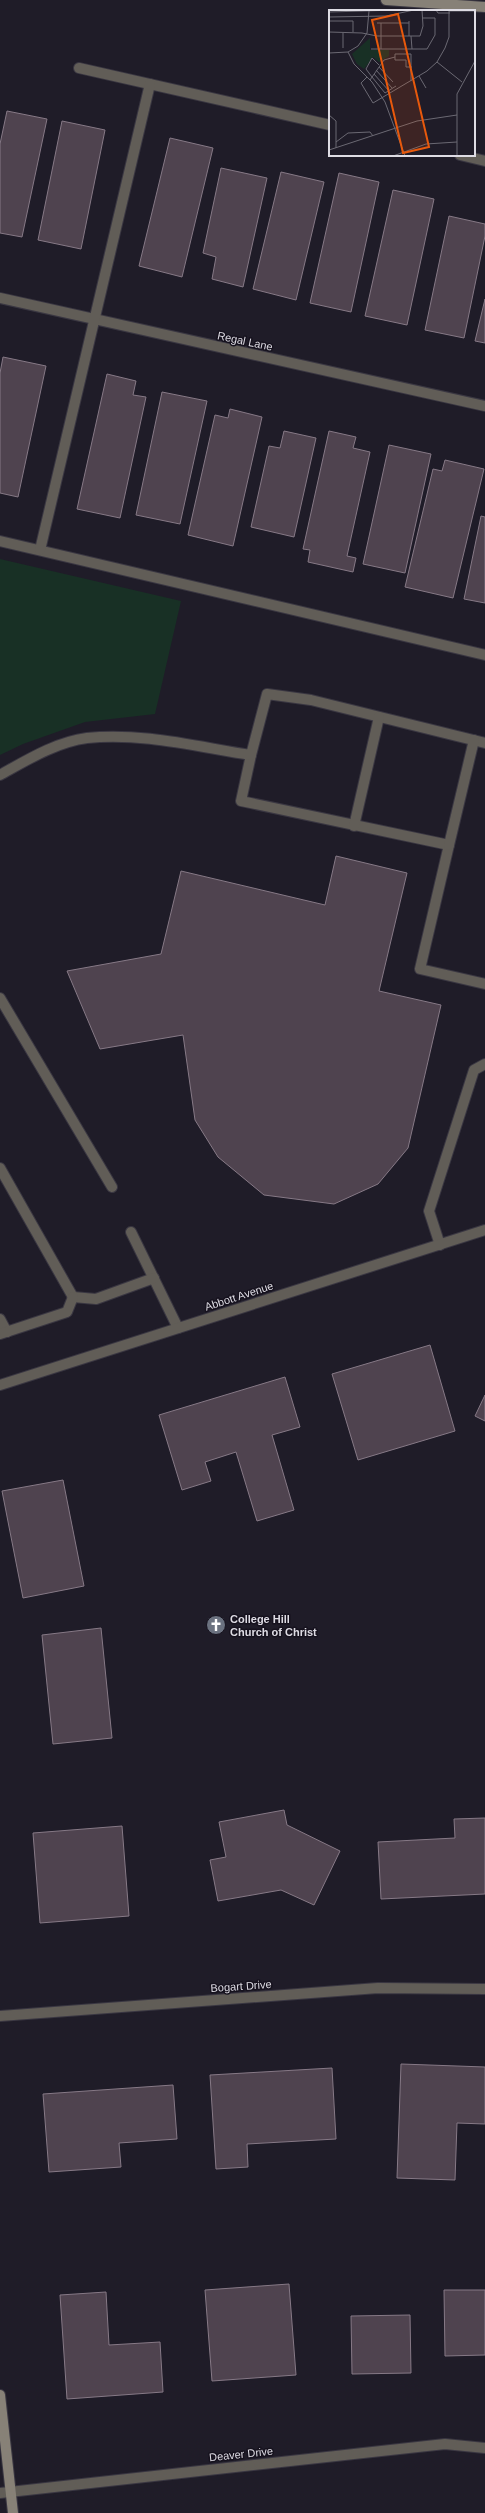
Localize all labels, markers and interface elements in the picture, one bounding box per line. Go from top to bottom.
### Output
inset map [329,10,475,156]
street label: Regal Lane [216,329,274,353]
street label: Abbott Avenue [203,1279,275,1313]
place label: College Hill Church of Christ [230,1613,317,1638]
church icon: College Hill Church of Christ [205,1614,227,1636]
street label: Bogart Drive [210,1978,272,1994]
street label: Deaver Drive [208,2445,274,2463]

